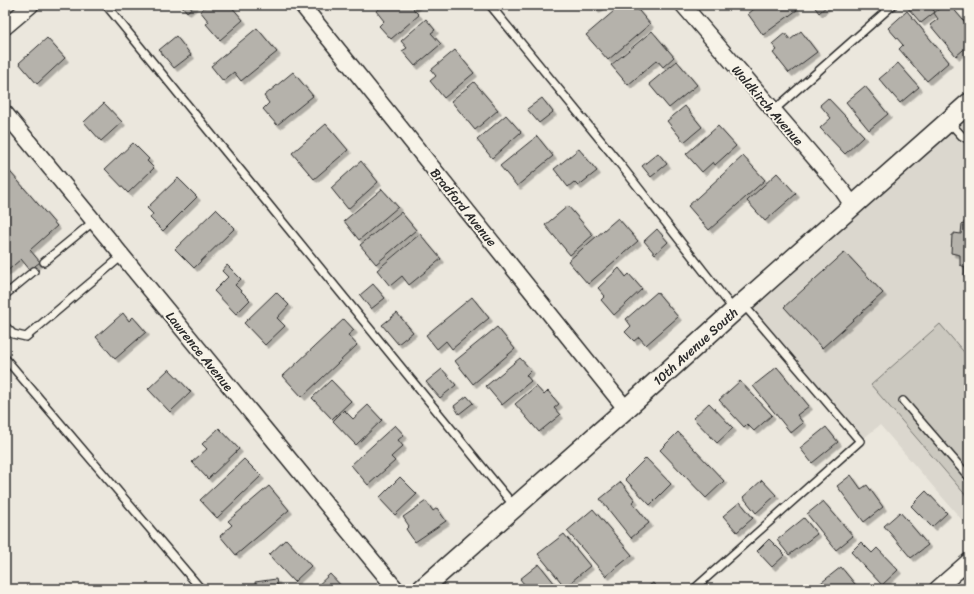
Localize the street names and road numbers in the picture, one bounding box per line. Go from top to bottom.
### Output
street label: Waldkirch Avenue [726,60,809,151]
street label: Bradford Avenue [424,163,503,252]
street label: 10th Avenue South [647,301,744,391]
street label: Lawrence Avenue [160,306,239,397]

